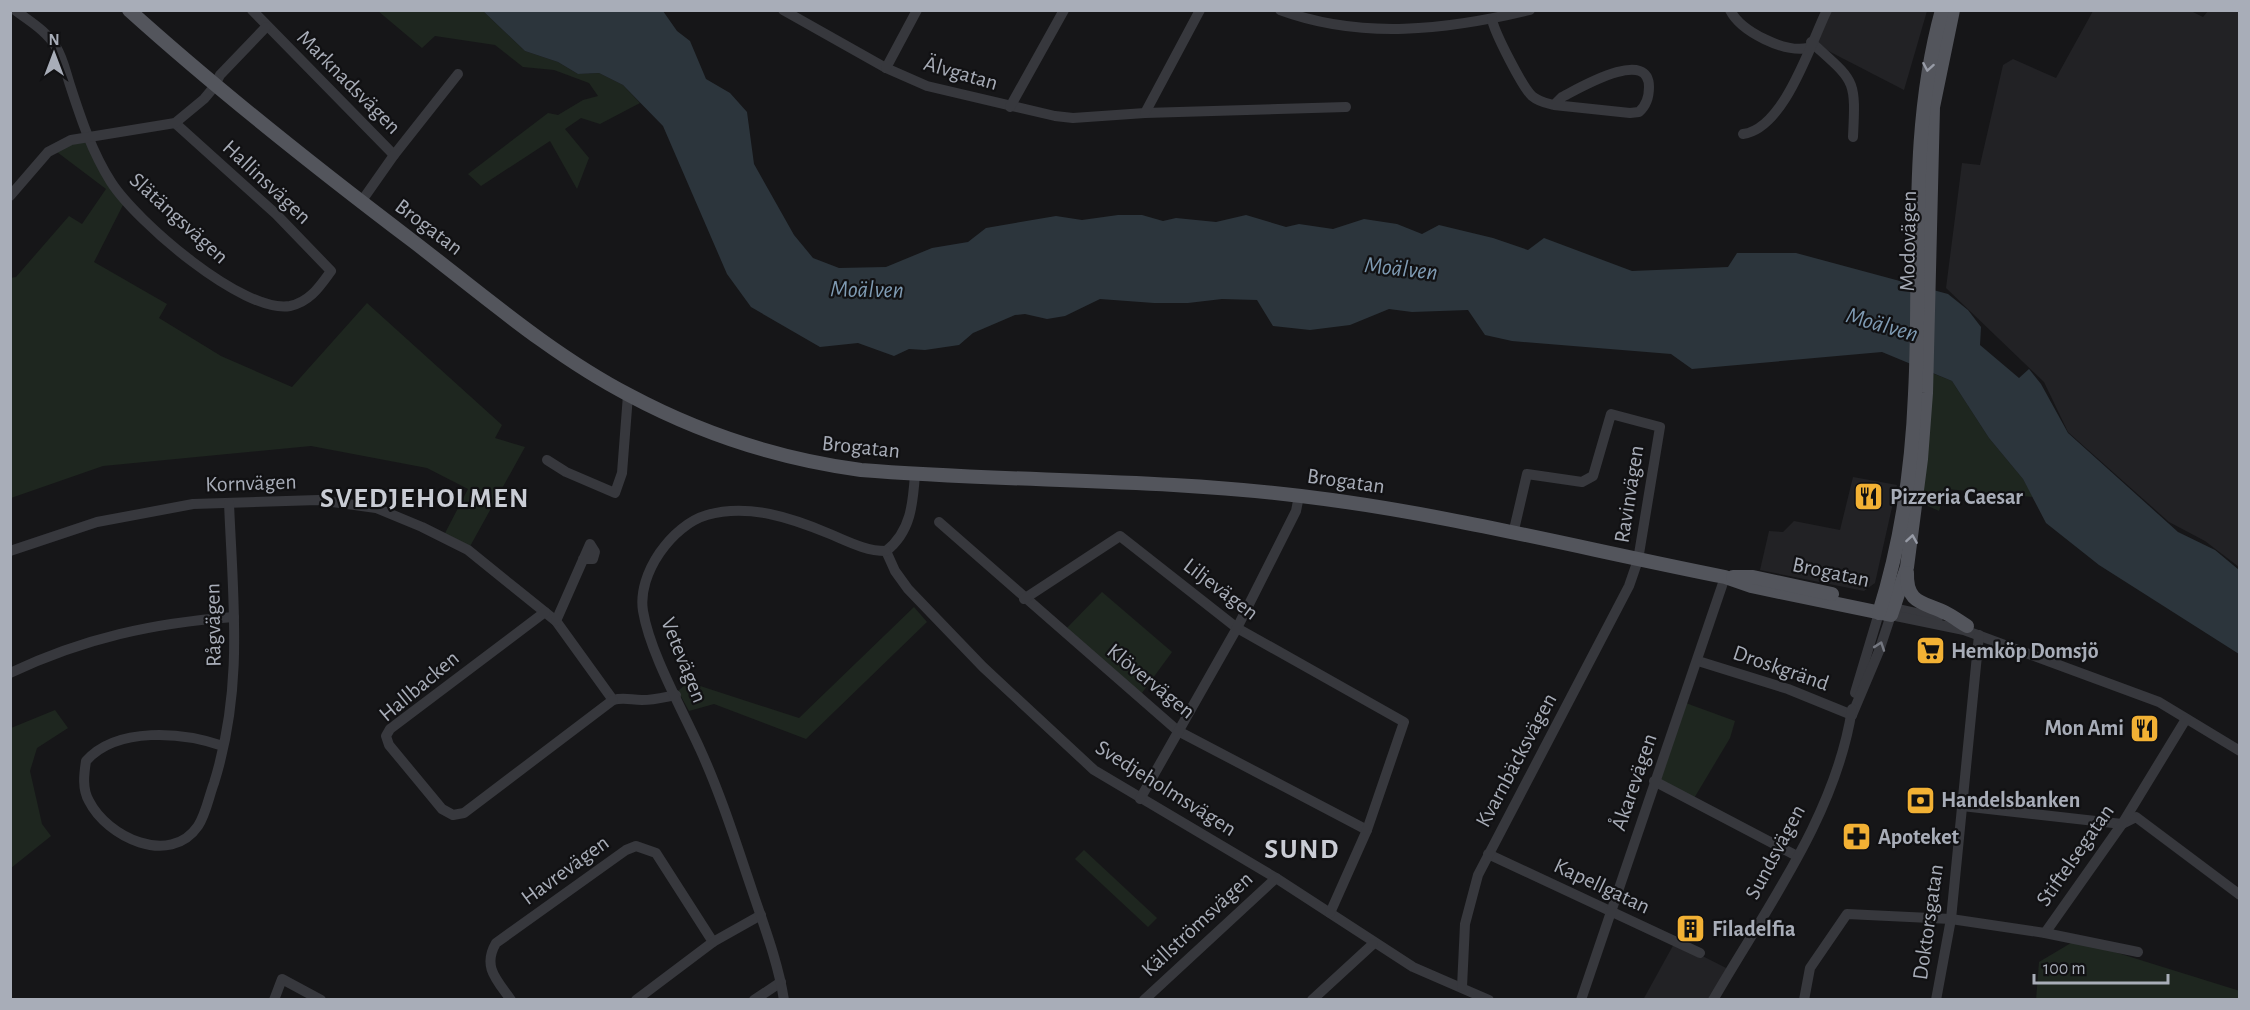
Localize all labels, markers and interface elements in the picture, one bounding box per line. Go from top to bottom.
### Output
north arrow [24,24,84,84]
street label: Marknadsvägen [293,26,405,138]
text: N [48,32,60,48]
street label: Älvgatan [922,52,1000,94]
one-way arrow [1922,63,1934,72]
street label: Hallinsvägen [219,136,315,228]
street label: Slätängsvägen [125,168,233,268]
street label: Modovägen [1896,190,1920,292]
street label: Brogatan [391,195,467,259]
water label: Moälven [1363,253,1439,285]
water label: Moälven [830,277,904,303]
water label: Moälven [1843,303,1921,347]
street label: Brogatan [821,432,901,462]
street label: Ravinvägen [1610,444,1648,544]
street label: Brogatan [1306,465,1386,497]
street label: Kornvägen [205,470,297,496]
restaurant icon: Pizzeria Caesar [1853,481,1885,513]
district label: SVEDJEHOLMEN [320,485,530,513]
place label: Pizzeria Caesar [1890,486,2023,508]
one-way arrow [1905,534,1917,544]
street label: Brogatan [1790,553,1872,591]
street label: Liljevägen [1180,554,1262,624]
street label: Rågvägen [201,583,225,667]
street label: Vetevägen [657,614,711,706]
supermarket icon: Hemköp Domsjö [1914,635,1946,667]
street label: Klövervägen [1103,639,1199,723]
place label: Hemköp Domsjö [1951,640,2099,663]
street label: Droskgränd [1730,641,1832,695]
one-way arrow [1873,641,1886,652]
street label: Hallbacken [375,646,463,726]
street label: Kvarnbäcksvägen [1471,689,1561,831]
restaurant icon: Mon Ami [2129,712,2161,744]
place label: Mon Ami [2045,717,2124,739]
street label: Åkarevägen [1606,730,1661,833]
street label: Svedjeholmsvägen [1092,736,1240,840]
bank icon: Handelsbanken [1904,784,1936,816]
place label: Handelsbanken [1941,789,2080,811]
street label: Stiftelsegatan [2032,800,2118,910]
street label: Sundsvägen [1741,801,1809,903]
pharmacy icon: Apoteket [1841,821,1873,853]
place label: Apoteket [1878,826,1960,848]
street label: Havrevägen [517,831,613,909]
district label: SUND [1264,836,1340,864]
street label: Kapellgatan [1551,854,1653,918]
street label: Doktorsgatan [1909,863,1947,981]
street label: Källströmsvägen [1137,867,1257,981]
building icon: Filadelfia [1675,913,1707,945]
place label: Filadelfia [1712,918,1796,940]
scale bar [2034,947,2168,985]
text: 100 m [2043,960,2086,978]

